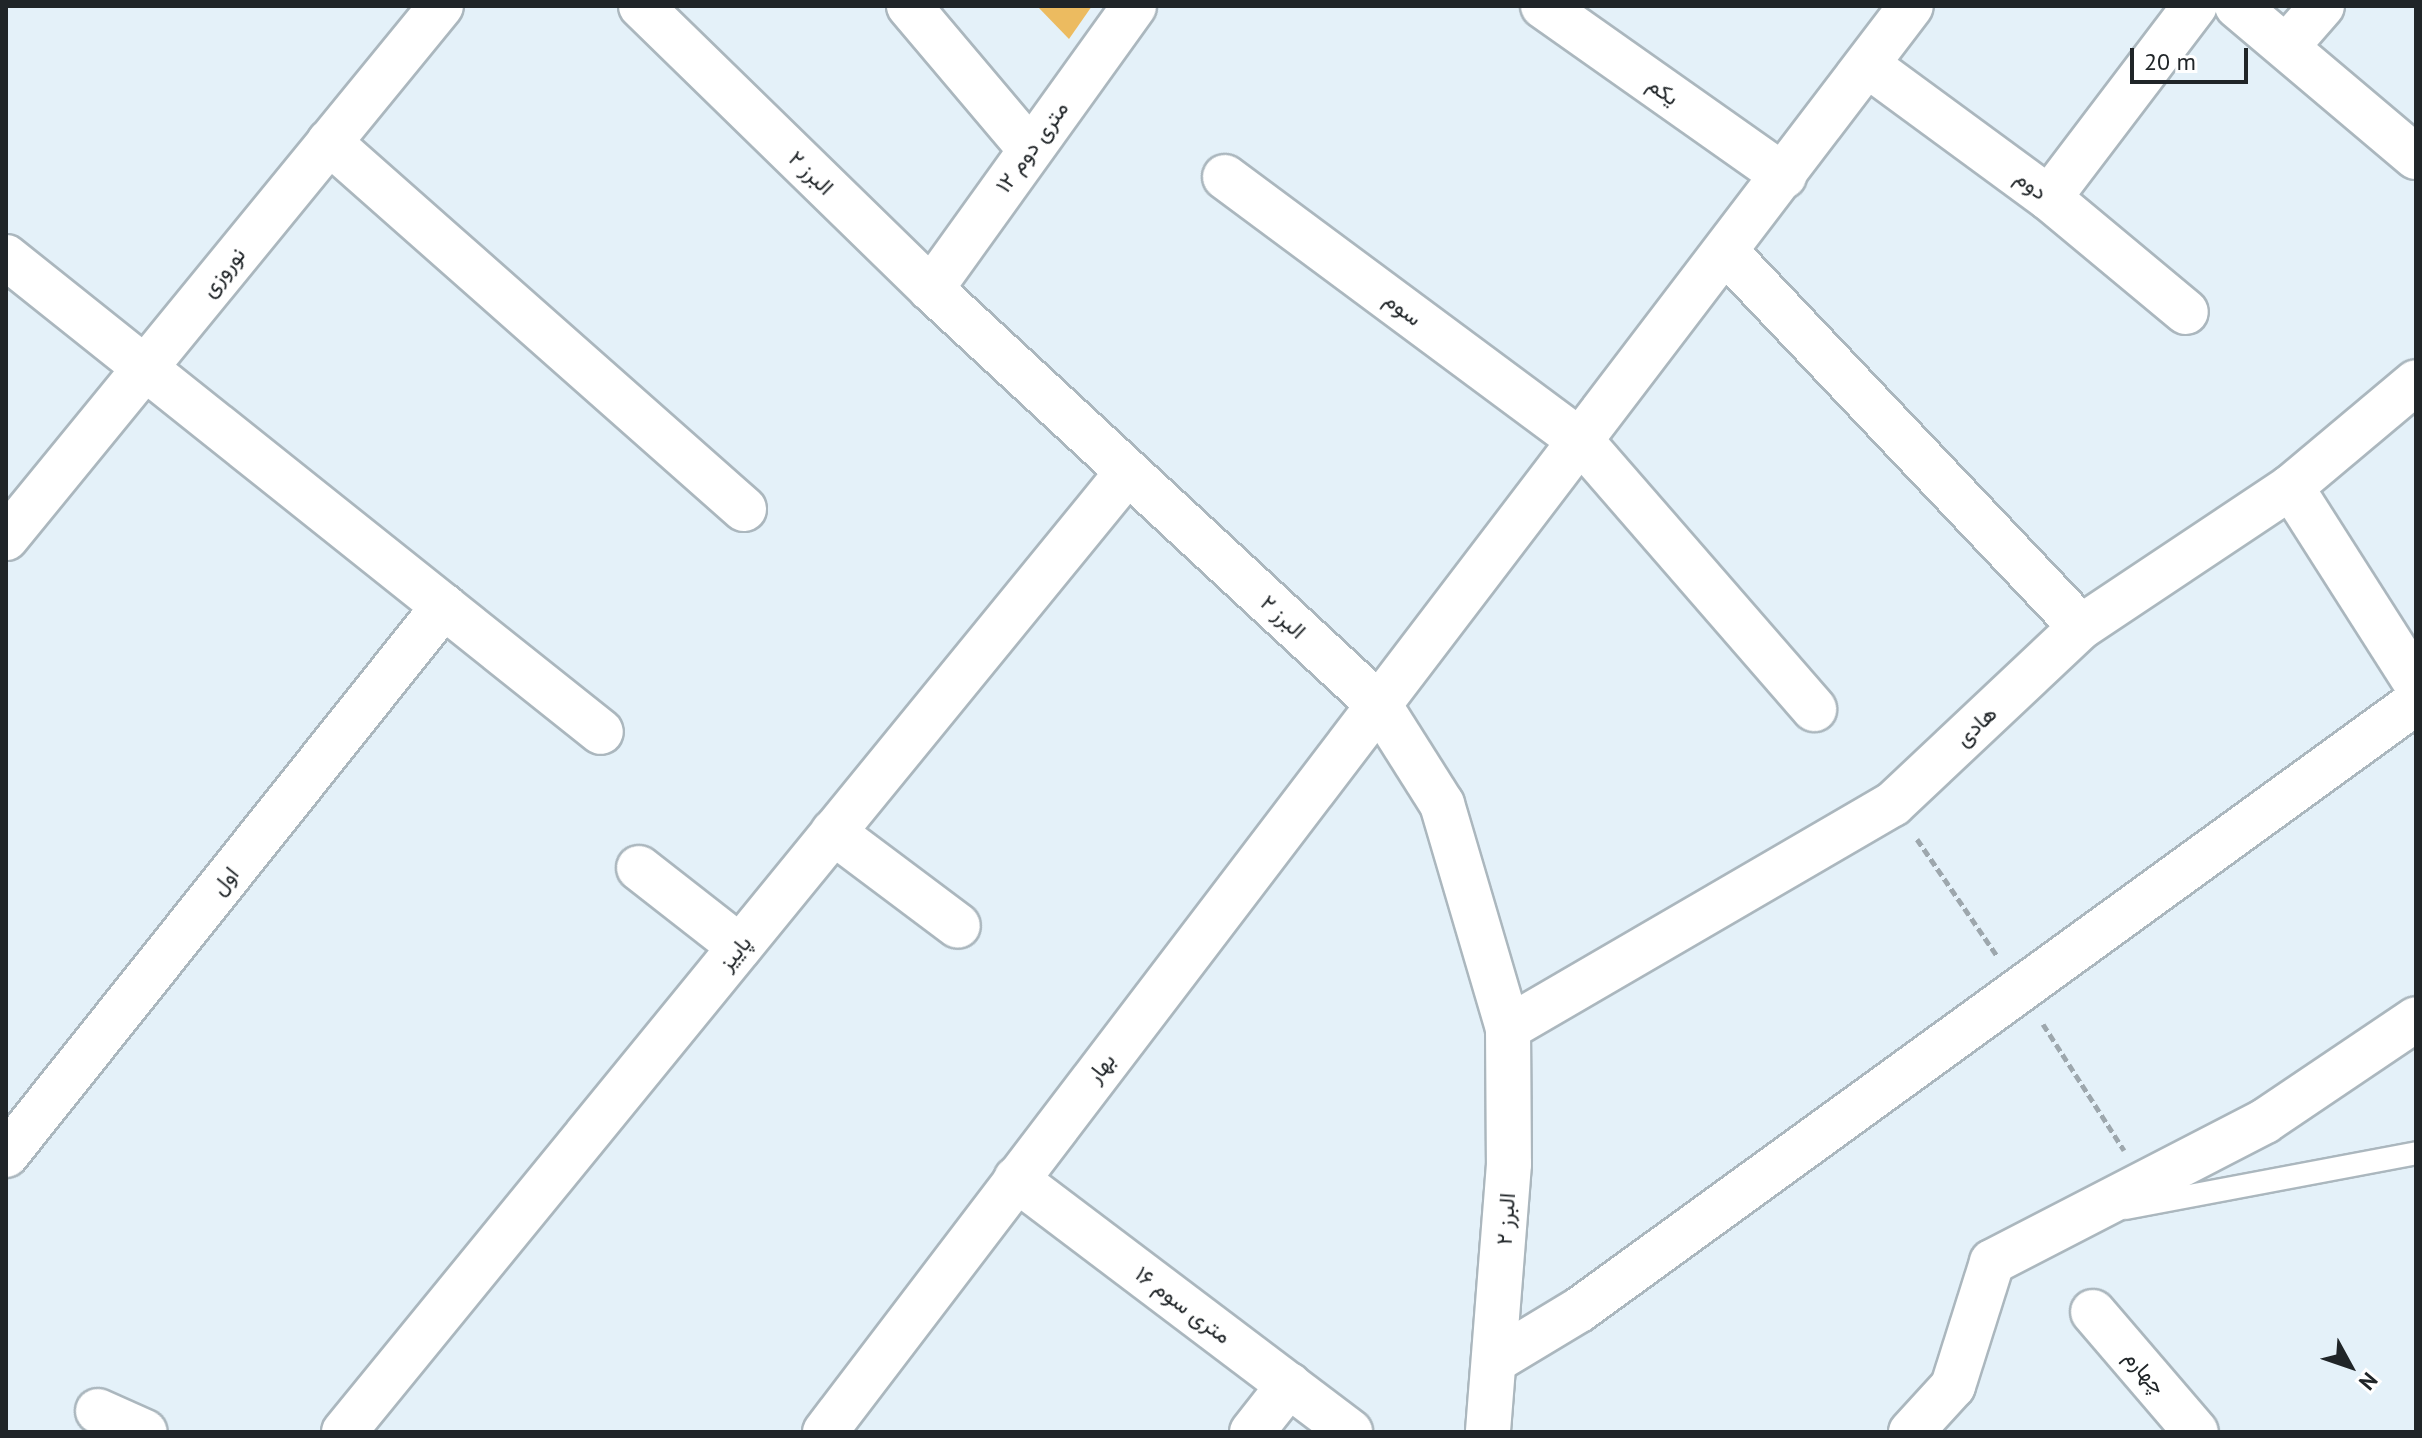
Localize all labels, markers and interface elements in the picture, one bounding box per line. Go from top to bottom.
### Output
scale bar [2134,32,2252,82]
text: 20 m [2144,46,2196,77]
street label: یکم [1642,71,1684,111]
street label: ۱۲ متری دوم [990,96,1074,198]
street label: البرز ۲ [783,145,839,201]
street label: دوم [2010,164,2052,206]
street label: نوروزی [195,242,251,302]
street label: سوم [1379,286,1427,332]
street label: البرز ۲ [1255,590,1311,644]
street label: هادی [1950,700,2002,752]
street label: اول [206,861,244,901]
street label: پاییز [713,930,757,976]
street label: بهار [1081,1048,1121,1088]
street label: البرز ۲ [1491,1192,1521,1246]
street label: ۱۶ متری سوم [1130,1261,1236,1349]
north arrow [2310,1326,2390,1406]
street label: چهارم [2119,1344,2171,1400]
text: N [2353,1367,2384,1396]

